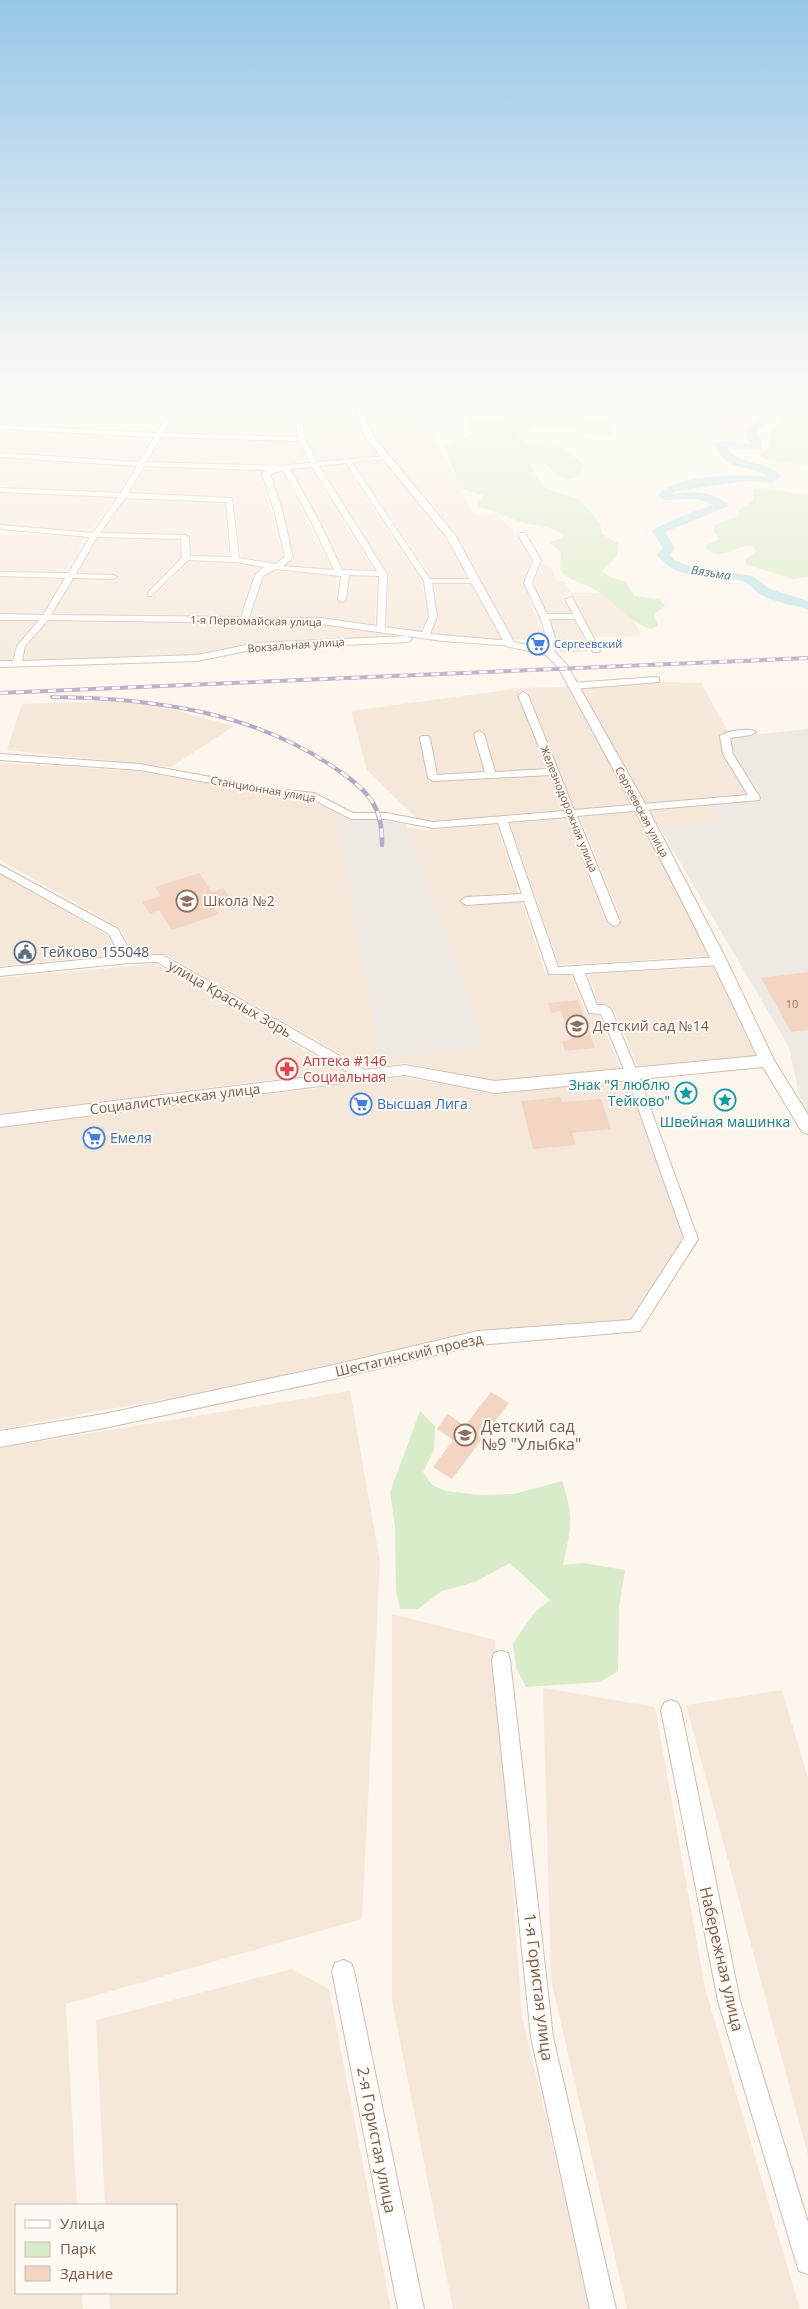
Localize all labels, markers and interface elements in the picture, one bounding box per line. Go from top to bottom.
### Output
water label: Вязьма [690,561,732,584]
street label: 1-я Первомайская улица [190,612,322,629]
supermarket icon: Сергеевский [526,632,550,656]
street label: Вокзальная улица [247,634,345,655]
place label: Сергеевский [554,636,622,651]
street label: Железнодорожная улица [537,743,602,874]
street label: Сергеевская улица [612,764,673,860]
street label: Станционная улица [209,772,317,805]
school or university icon: Школа №2 [175,889,199,913]
place label: Школа №2 [203,891,275,910]
public building icon: Тейково 155048 [13,940,37,964]
place label: Тейково 155048 [41,942,149,961]
street label: улица Красных Зорь [165,955,295,1042]
house number: 10 [786,996,798,1011]
school or university icon: Детский сад №14 [565,1014,589,1038]
place label: Детский сад №14 [593,1016,709,1035]
place label: Аптека #146 Социальная [303,1051,387,1086]
pharmacy icon: Аптека #146 Социальная [275,1057,299,1081]
place label: Знак "Я люблю Тейково" [569,1075,670,1110]
street label: Социалистическая улица [89,1079,261,1118]
place icon: Знак "Я люблю Тейково" [674,1081,698,1105]
place icon: Швейная машинка [713,1088,737,1112]
supermarket icon: Высшая Лига [349,1092,373,1116]
place label: Высшая Лига [377,1094,468,1113]
place label: Швейная машинка [660,1112,790,1131]
supermarket icon: Емеля [82,1126,106,1150]
place label: Емеля [110,1128,152,1147]
street label: Шестагинский проезд [333,1328,485,1381]
place label: Детский сад №9 "Улыбка" [481,1415,581,1455]
school or university icon: Детский сад №9 "Улыбка" [453,1423,477,1447]
street label: Набережная улица [695,1884,749,2034]
street label: 1-я Гористая улица [519,1912,559,2062]
street label: 2-я Гористая улица [352,2065,402,2215]
legend [15,2204,178,2294]
text: Улица [60,2213,105,2233]
text: Парк [60,2238,96,2258]
text: Здание [60,2263,113,2283]

